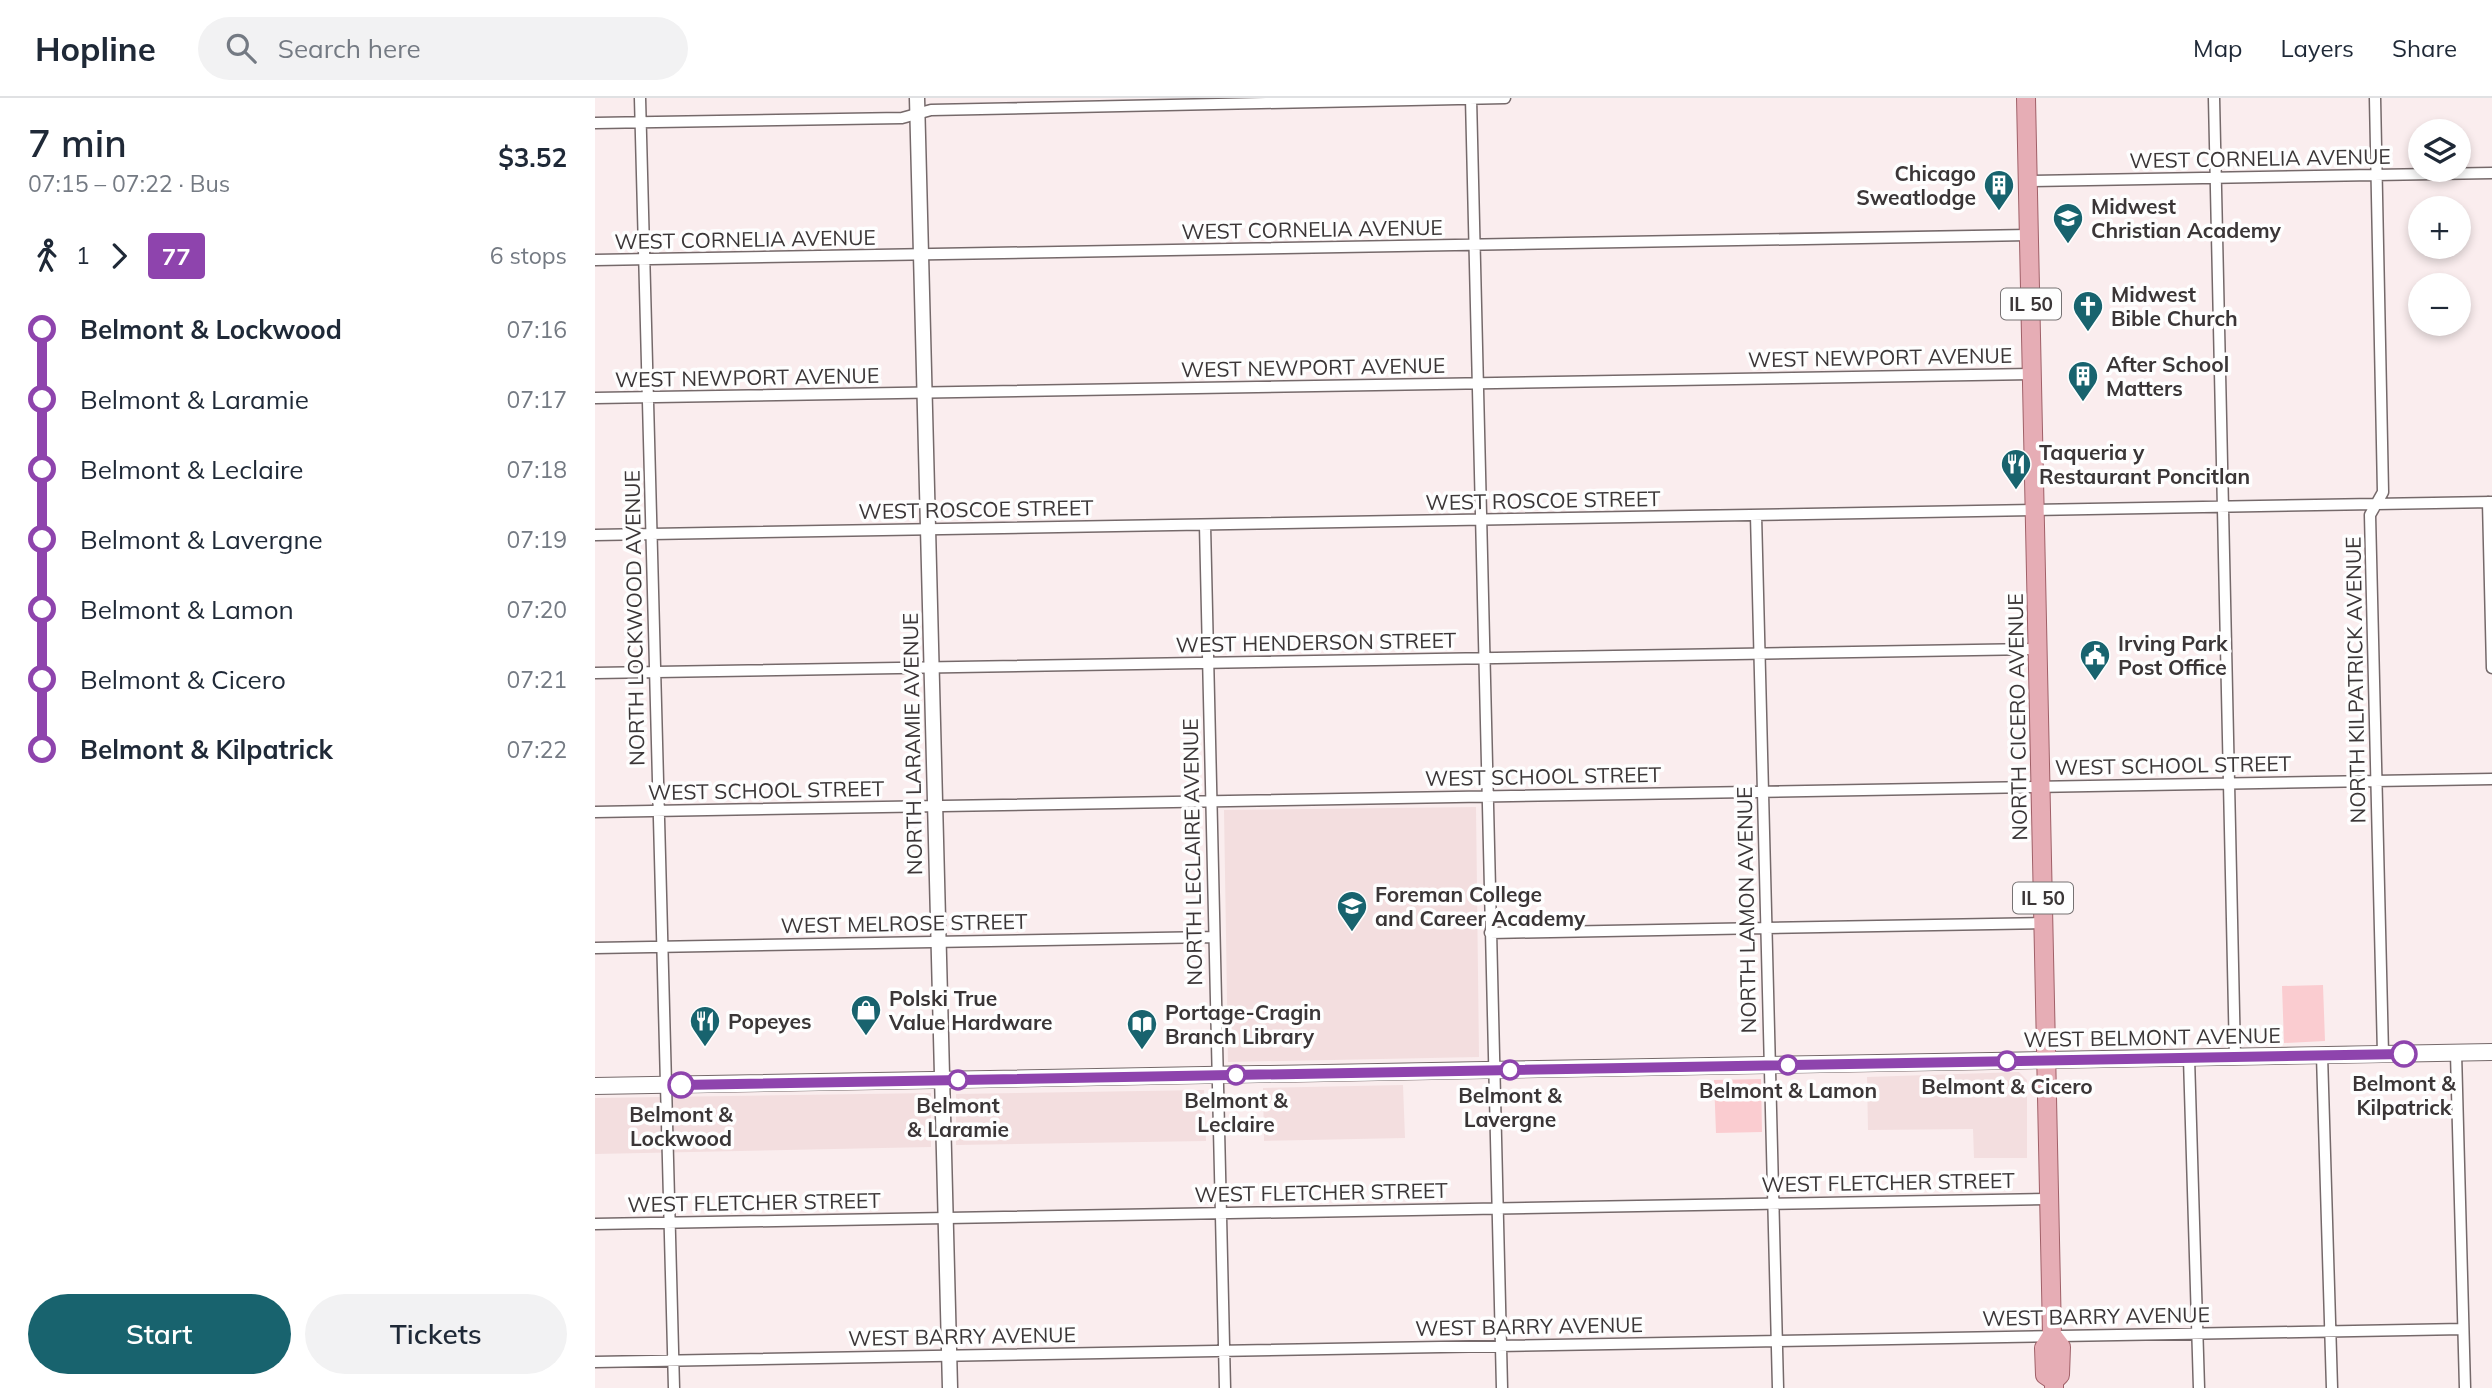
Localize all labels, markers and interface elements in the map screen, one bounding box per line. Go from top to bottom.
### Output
search box [198,17,688,80]
text: Hopline [35,28,156,69]
icon: search [222,29,260,67]
text: Search here [278,32,421,65]
text: Map [2193,33,2242,63]
text: Layers [2280,33,2354,63]
text: Share [2392,33,2457,63]
text: 7 min [28,119,127,167]
map controls [2408,119,2471,336]
button: layers [2408,119,2471,182]
text: $3.52 [498,141,567,174]
street label: WEST CORNELIA AVENUE [2129,143,2391,173]
place label: Chicago Sweatlodge [1856,160,1976,210]
building icon: Chicago Sweatlodge [1982,168,2016,212]
text: 07:15 – 07:22 · Bus [28,169,230,198]
place label: Midwest Christian Academy [2091,193,2282,243]
button: + [2408,196,2471,259]
school or university icon: Midwest Christian Academy [2051,201,2085,245]
street label: WEST CORNELIA AVENUE [1181,214,1443,244]
street label: WEST CORNELIA AVENUE [614,224,876,254]
icon: walk [28,237,66,275]
icon: forward [100,237,138,275]
text: 1 [76,241,90,270]
text: 77 [162,241,191,271]
text: 6 stops [490,241,567,270]
button: − [2408,273,2471,336]
place label: Midwest Bible Church [2111,281,2238,331]
road number: IL 50 [2001,288,2061,320]
church icon: Midwest Bible Church [2071,289,2105,333]
text: Belmont & Lockwood [80,313,342,346]
text: 07:16 [507,315,567,344]
street label: WEST NEWPORT AVENUE [1748,342,2012,372]
place label: After School Matters [2106,351,2229,401]
street label: WEST NEWPORT AVENUE [1181,352,1445,382]
building icon: After School Matters [2066,359,2100,403]
street label: WEST NEWPORT AVENUE [615,362,879,392]
text: Belmont & Laramie [80,383,309,416]
text: 07:17 [507,385,567,414]
place label: Taqueria y Restaurant Poncitlan [2039,439,2250,489]
restaurant icon: Taqueria y Restaurant Poncitlan [1999,447,2033,491]
text: Belmont & Leclaire [80,453,304,486]
text: 07:18 [507,455,567,484]
street label: NORTH LOCKWOOD AVENUE [618,470,650,766]
street label: WEST ROSCOE STREET [1425,485,1661,515]
street label: WEST ROSCOE STREET [858,494,1094,524]
text: Belmont & Lavergne [80,523,323,556]
text: 07:19 [507,525,567,554]
street label: NORTH KILPATRICK AVENUE [2339,536,2371,824]
text: Belmont & Lamon [80,593,294,626]
street label: NORTH CICERO AVENUE [2002,593,2032,841]
text: 07:20 [507,595,567,624]
street label: NORTH LARAMIE AVENUE [897,613,927,875]
street label: WEST HENDERSON STREET [1175,627,1457,657]
place label: Irving Park Post Office [2118,630,2228,680]
public building icon: Irving Park Post Office [2078,638,2112,682]
text: Belmont & Cicero [80,663,286,696]
text: 07:21 [507,665,567,694]
street label: NORTH LECLAIRE AVENUE [1177,718,1207,986]
text: Belmont & Kilpatrick [80,733,333,766]
text: 07:22 [507,735,567,764]
street label: WEST SCHOOL STREET [2055,750,2292,780]
street label: WEST SCHOOL STREET [1425,761,1662,791]
street label: WEST SCHOOL STREET [648,775,885,805]
street label: NORTH LAMON AVENUE [1731,786,1761,1034]
place label: Foreman College and Career Academy [1375,881,1586,931]
road number: IL 50 [2013,883,2073,914]
school or university icon: Foreman College and Career Academy [1335,889,1369,933]
street label: WEST MELROSE STREET [780,908,1028,938]
place label: Polski True Value Hardware [888,985,1052,1035]
shop icon: Polski True Value Hardware [849,993,883,1037]
place label: Portage-Cragin Branch Library [1165,999,1322,1049]
restaurant icon: Popeyes [688,1004,722,1048]
library icon: Portage-Cragin Branch Library [1125,1007,1159,1051]
place label: Popeyes [728,1008,811,1034]
street label: WEST BELMONT AVENUE [2023,1022,2281,1052]
marker: Belmont & Kilpatrick [2391,1041,2417,1067]
marker: Belmont & Cicero [1997,1051,2017,1071]
marker: Belmont & Lamon [1778,1055,1798,1075]
marker: Belmont & Lavergne [1500,1060,1520,1080]
marker: Belmont & Leclaire [1226,1065,1246,1085]
marker: Belmont & Laramie [948,1070,968,1090]
place label: Belmont & Kilpatrick [2352,1070,2456,1120]
marker: Belmont & Lockwood [668,1072,694,1098]
place label: Belmont & Cicero [1921,1073,2093,1099]
place label: Belmont & Lamon [1699,1077,1877,1103]
place label: Belmont & Lavergne [1458,1082,1562,1132]
place label: Belmont & Leclaire [1184,1087,1288,1137]
place label: Belmont & Laramie [907,1092,1009,1142]
place label: Belmont & Lockwood [629,1101,733,1151]
street label: WEST FLETCHER STREET [1761,1167,2015,1197]
street label: WEST FLETCHER STREET [1194,1177,1448,1207]
street label: WEST FLETCHER STREET [627,1187,881,1217]
button: Start [28,1294,291,1374]
button: Tickets [305,1294,567,1374]
street label: WEST BARRY AVENUE [1982,1301,2210,1331]
street label: WEST BARRY AVENUE [1415,1311,1643,1341]
street label: WEST BARRY AVENUE [848,1321,1076,1351]

